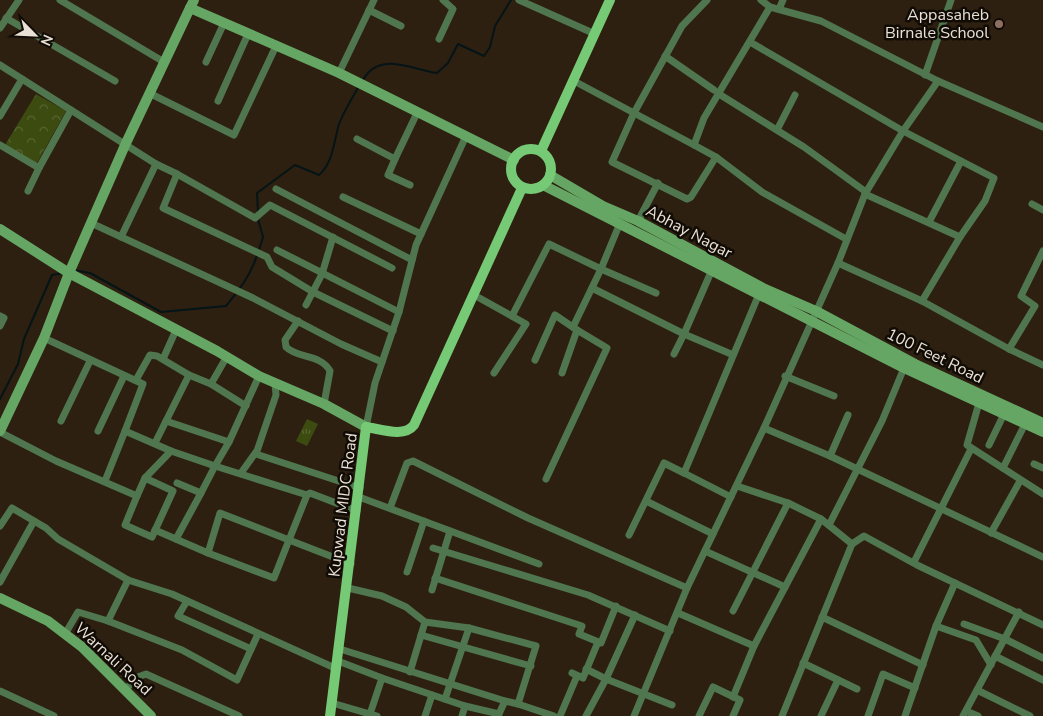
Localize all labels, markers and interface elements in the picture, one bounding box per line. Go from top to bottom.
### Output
place label: Appasaheb Birnale School [885,4,989,44]
north arrow [10,10,60,60]
marker: Appasaheb Birnale School [993,18,1005,30]
text: N [36,31,57,49]
street label: Abhay Nagar [642,200,736,264]
street label: 100 Feet Road [883,323,987,389]
street label: Kupwad MIDC Road [323,432,363,578]
street label: Warnali Road [70,617,156,701]

